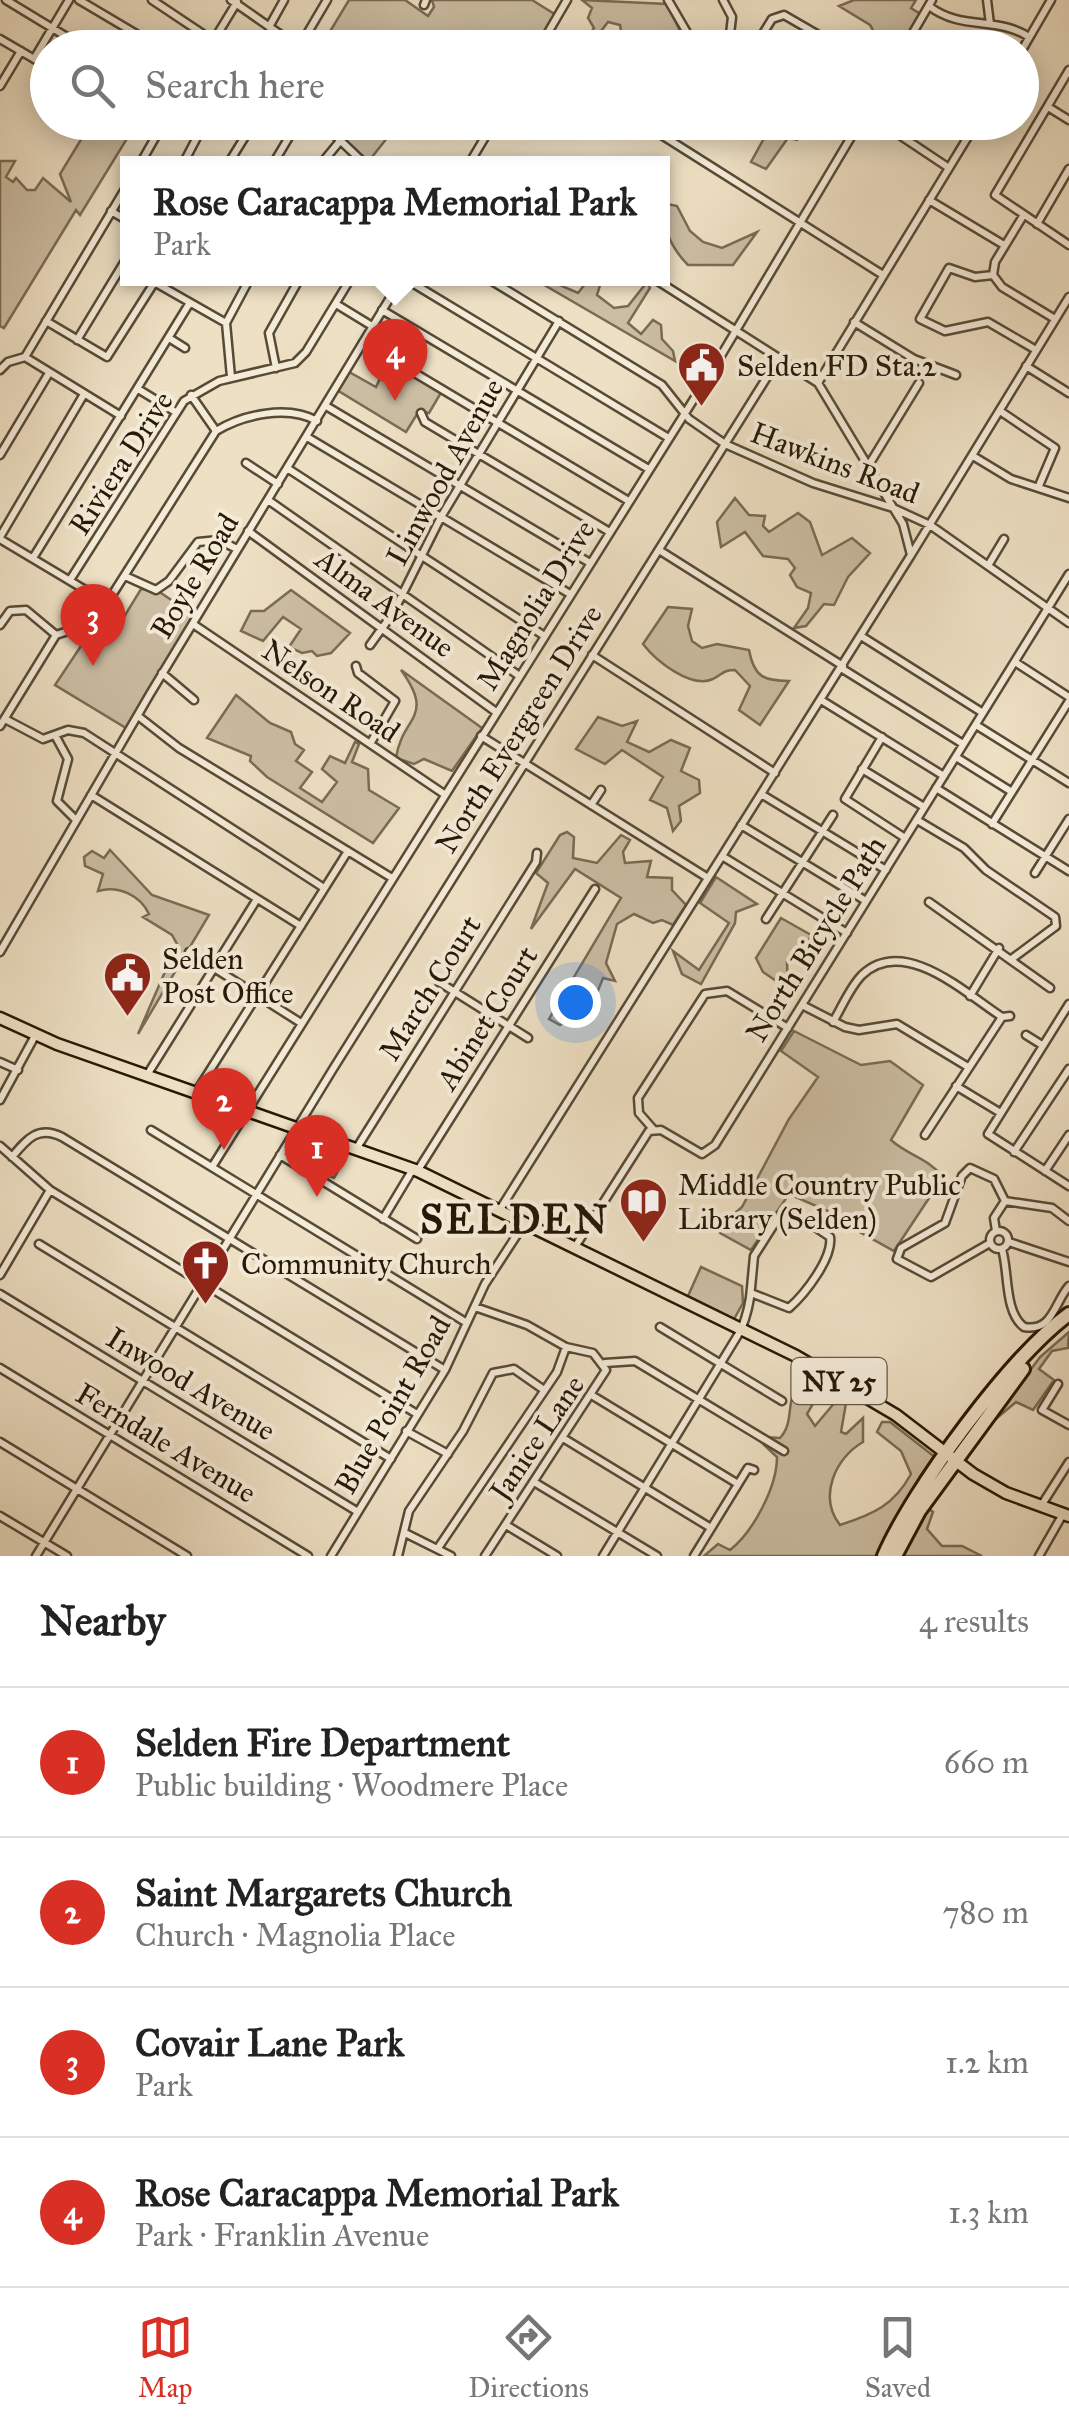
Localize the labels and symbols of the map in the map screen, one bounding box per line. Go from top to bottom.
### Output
pin: 4 [362,318,428,401]
public building icon: Selden FD Sta.2 [676,340,728,408]
place label: Selden FD Sta.2 [737,348,937,384]
street label: Linwood Avenue [379,372,511,572]
street label: Riviera Drive [61,384,181,542]
street label: Hawkins Road [746,414,924,512]
street label: Boyle Road [144,507,246,645]
street label: Magnolia Drive [469,513,603,697]
street label: Alma Avenue [307,539,461,665]
pin: 3 [61,584,126,666]
street label: North Evergreen Drive [428,598,610,860]
street label: Nelson Road [255,632,407,750]
street label: North Bicycle Path [738,829,894,1048]
street label: March Court [371,909,489,1067]
street label: Abinet Court [428,939,545,1098]
place label: Selden Post Office [162,941,294,1011]
public building icon: Selden Post Office [101,950,153,1018]
your location [550,977,601,1028]
pin: 2 [192,1068,256,1150]
pin: 1 [284,1114,350,1197]
place label: Middle Country Public Library (Selden) [678,1167,961,1238]
library icon: Middle Country Public Library (Selden) [617,1176,669,1244]
district label: SELDEN [420,1195,610,1244]
church icon: Community Church [180,1238,232,1306]
place label: Community Church [241,1246,492,1282]
street label: Blue Point Road [327,1309,459,1501]
street label: Inwood Avenue [100,1320,282,1448]
road number: NY 25 [792,1358,886,1404]
street label: Janice Lane [480,1368,592,1510]
street label: Ferndale Avenue [69,1375,263,1511]

